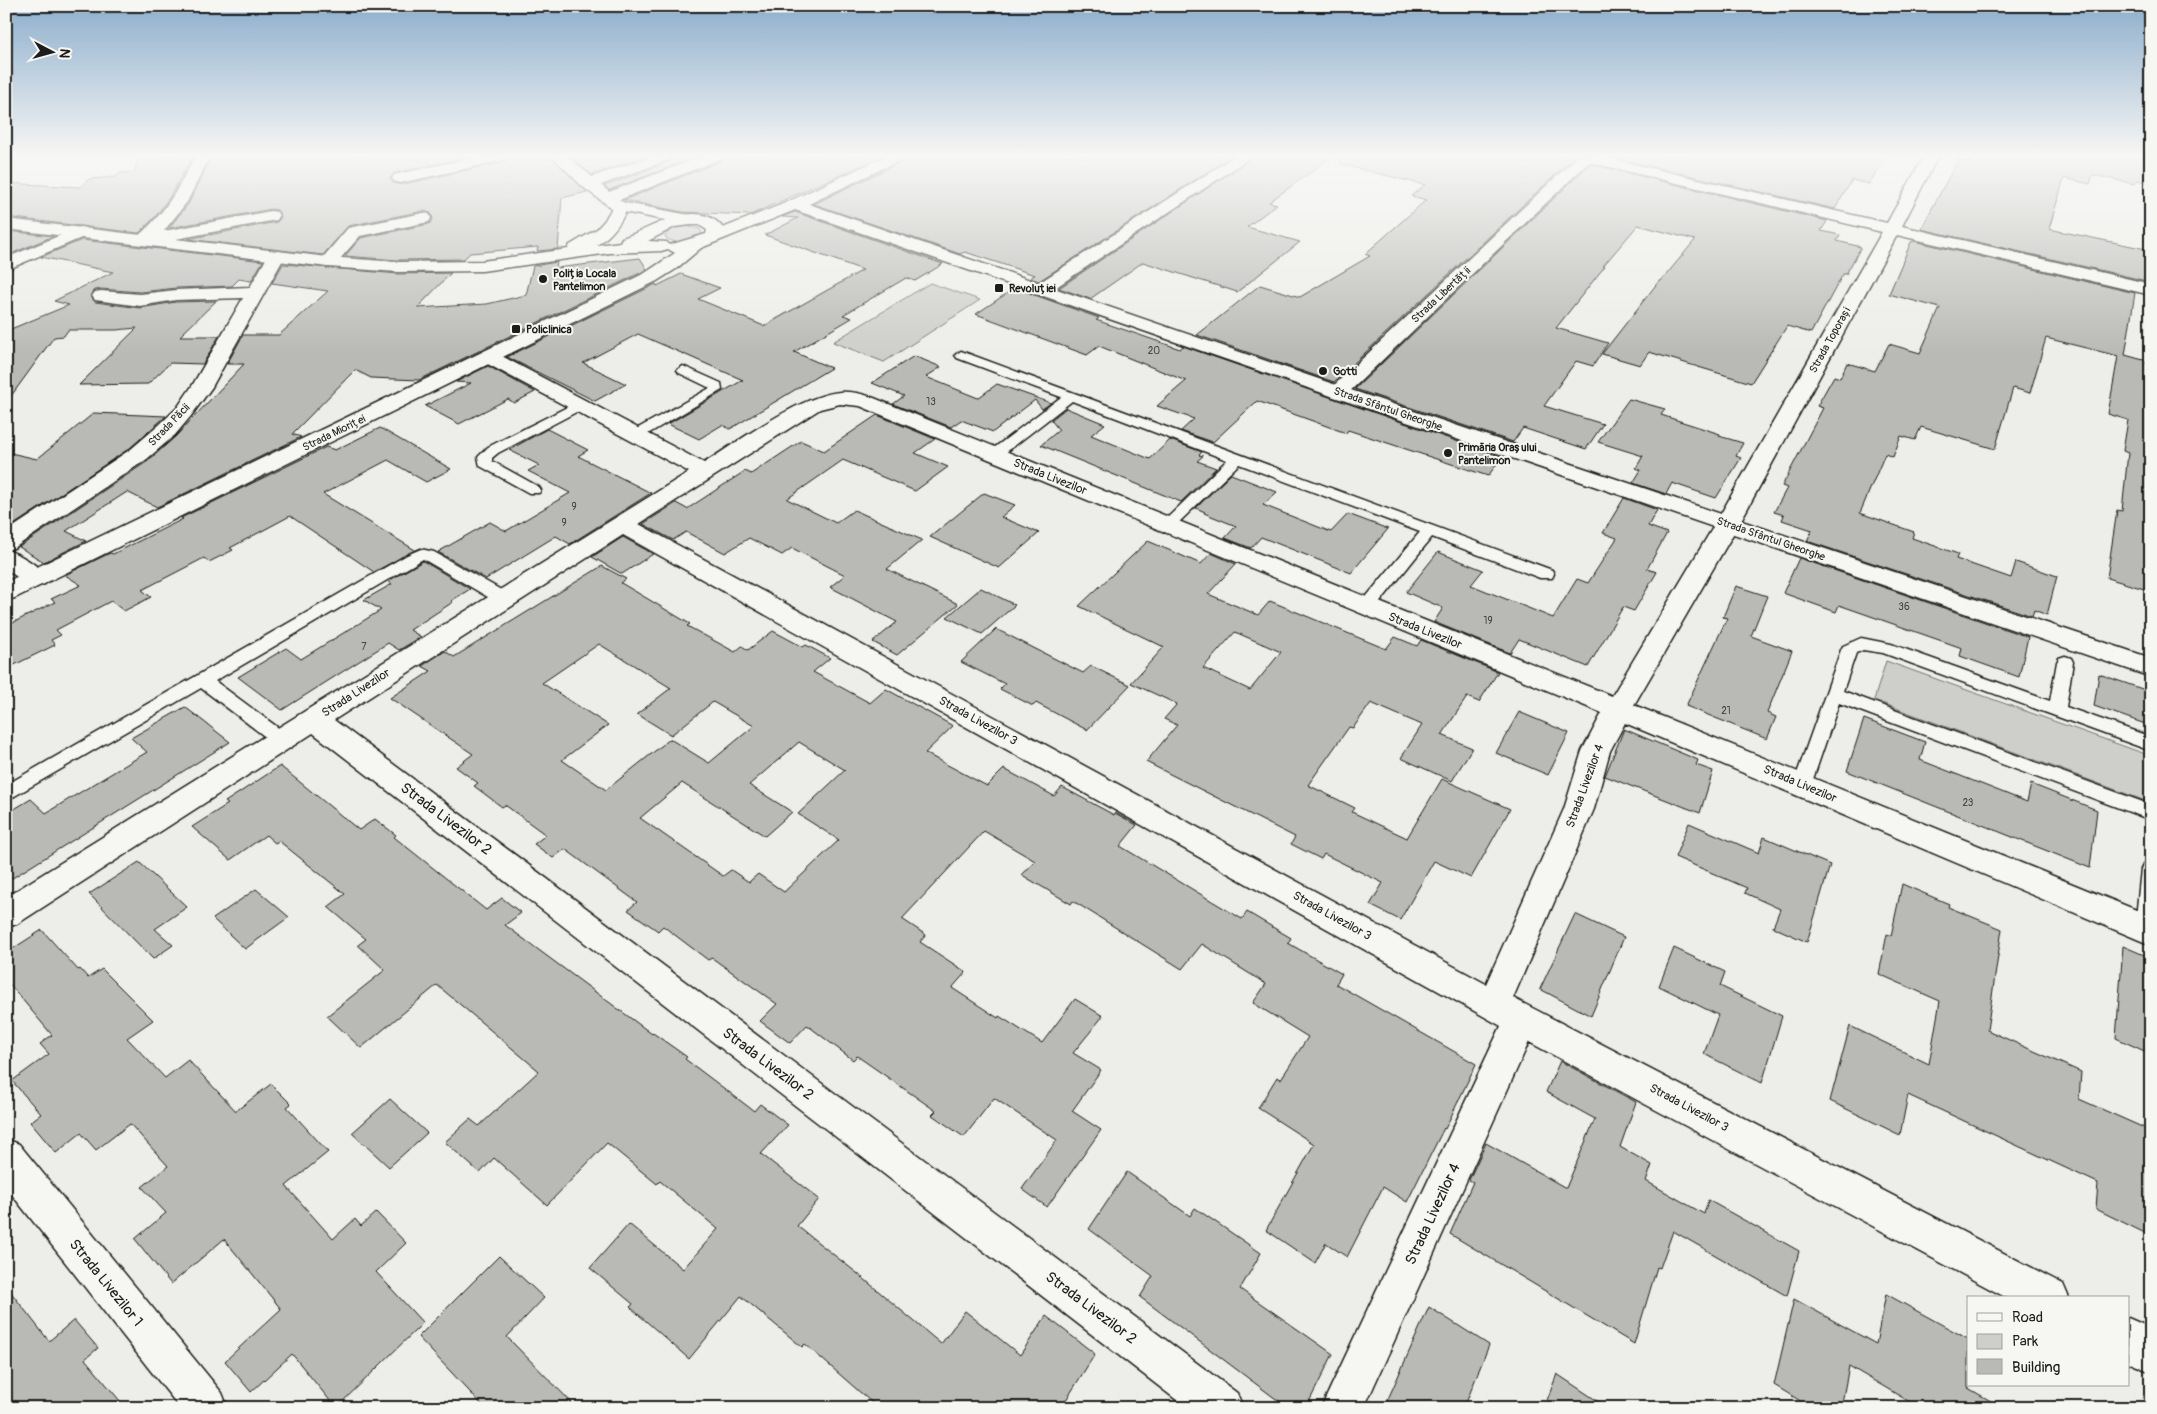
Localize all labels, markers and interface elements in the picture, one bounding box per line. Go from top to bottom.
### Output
north arrow [28,28,78,78]
text: N [55,48,73,59]
street label: Strada Libertății [1409,264,1473,326]
place label: Poliția Locala Pantelimon [553,267,616,293]
marker: Poliția Locala Pantelimon [537,273,549,285]
marker: Revoluției [993,282,1005,294]
place label: Revoluției [1009,282,1056,295]
street label: Strada Toporași [1807,305,1853,375]
marker: Policlinica [510,323,522,335]
place label: Policlinica [526,323,572,336]
house number: 20 [1148,345,1160,357]
marker: Gotti [1317,365,1329,377]
place label: Gotti [1333,365,1357,378]
street label: Strada Sfântul Gheorghe [1332,384,1444,434]
house number: 13 [926,396,936,408]
street label: Strada Păcii [146,401,192,449]
street label: Strada Mioriței [300,412,368,454]
place label: Primăria Orașului Pantelimon [1458,441,1537,467]
marker: Primăria Orașului Pantelimon [1442,447,1454,459]
street label: Strada Livezilor [1011,455,1090,499]
house number: 9 [571,501,577,513]
street label: Strada Sfântul Gheorghe [1715,514,1827,564]
house number: 9 [561,517,567,529]
house number: 36 [1898,601,1910,613]
street label: Strada Livezilor [1386,609,1465,653]
house number: 19 [1483,615,1493,627]
house number: 7 [361,641,367,653]
street label: Strada Livezilor [319,665,394,721]
street label: Strada Livezilor 3 [936,693,1020,749]
house number: 21 [1721,705,1731,717]
street label: Strada Livezilor 4 [1563,742,1607,830]
street label: Strada Livezilor [1761,762,1840,806]
street label: Strada Livezilor 2 [397,778,495,860]
house number: 23 [1963,797,1974,809]
street label: Strada Livezilor 3 [1290,888,1374,944]
street label: Strada Livezilor 2 [719,1023,817,1105]
street label: Strada Livezilor 3 [1647,1081,1731,1135]
street label: Strada Livezilor 4 [1401,1160,1465,1268]
street label: Strada Livezilor 1 [65,1235,147,1331]
street label: Strada Livezilor 2 [1042,1267,1140,1349]
legend [1967,1296,2130,1386]
text: Road [2012,1308,2043,1327]
text: Park [2012,1332,2039,1351]
text: Building [2012,1358,2060,1377]

